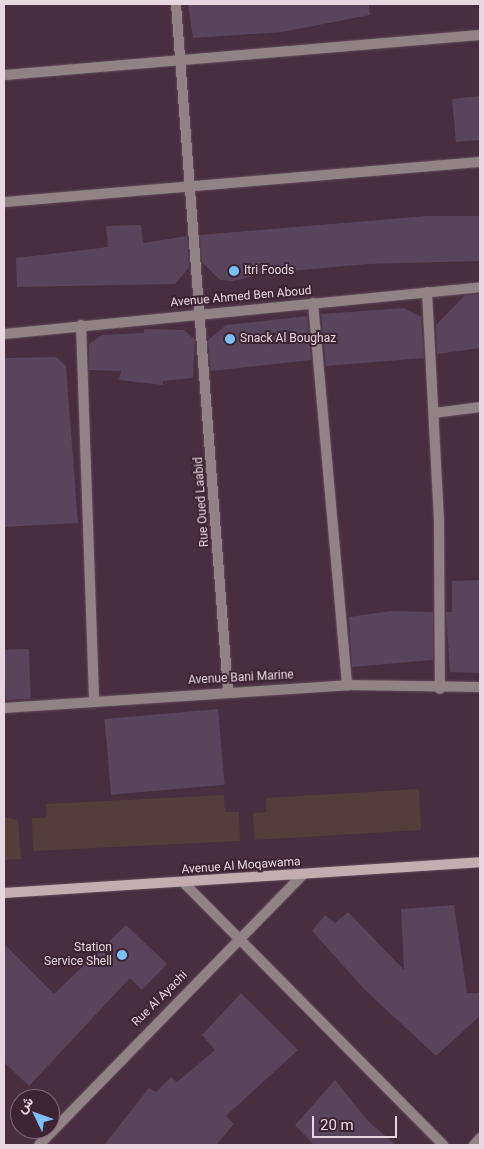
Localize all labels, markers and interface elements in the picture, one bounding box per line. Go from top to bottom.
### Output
place label: Itri Foods [244,264,294,278]
marker: Itri Foods [228,265,240,277]
street label: Avenue Ahmed Ben Aboud [170,284,312,310]
place label: Snack Al Boughaz [240,332,336,346]
marker: Snack Al Boughaz [224,333,236,345]
street label: Rue Oued Laabid [192,456,212,548]
street label: Avenue Bani Marine [188,668,294,688]
street label: Avenue Al Moqawama [181,855,301,877]
place label: Station Service Shell [44,941,112,969]
marker: Station Service Shell [116,949,128,961]
street label: Rue Al Ayachi [129,968,191,1030]
north arrow [10,1089,60,1139]
text: ش [13,1093,36,1116]
scale bar [314,1106,399,1138]
text: 20 m [320,1116,354,1134]

